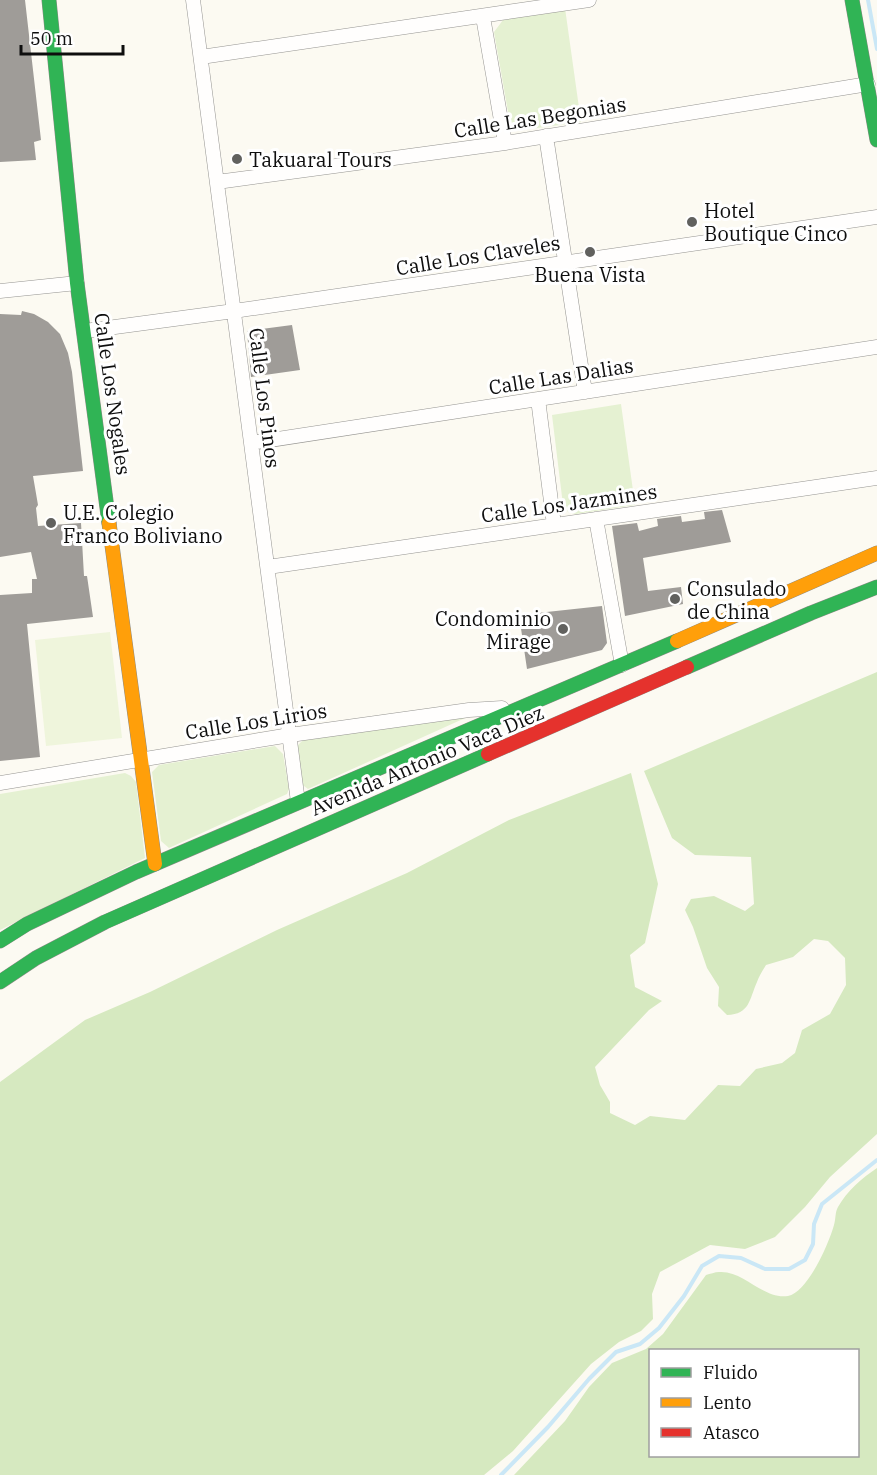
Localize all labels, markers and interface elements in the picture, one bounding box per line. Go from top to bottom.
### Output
scale bar [21,18,123,56]
text: 50 m [30,27,73,50]
street label: Calle Las Begonias [452,90,628,144]
place label: Takuaral Tours [249,146,392,173]
marker: Takuaral Tours [230,152,244,166]
place label: Hotel Boutique Cinco [704,197,848,247]
marker: Hotel Boutique Cinco [685,215,699,229]
street label: Calle Los Claveles [394,229,562,281]
marker: Buena Vista [583,245,597,259]
place label: Buena Vista [534,261,646,288]
street label: Calle Los Nogales [88,311,138,477]
street label: Calle Los Pinos [243,326,287,470]
street label: Calle Las Dalias [487,351,635,401]
street label: Calle Los Jazmines [479,477,659,529]
place label: U.E. Colegio Franco Boliviano [63,499,223,549]
marker: U.E. Colegio Franco Boliviano [44,516,58,530]
place label: Consulado de China [687,575,786,625]
marker: Consulado de China [668,592,682,606]
place label: Condominio Mirage [435,605,551,655]
marker: Condominio Mirage [556,622,570,636]
street label: Calle Los Lirios [183,696,329,746]
street label: Avenida Antonio Vaca Diez [306,699,548,821]
legend [649,1349,859,1457]
text: Fluido [703,1361,758,1384]
text: Lento [703,1391,751,1414]
text: Atasco [703,1421,759,1444]

